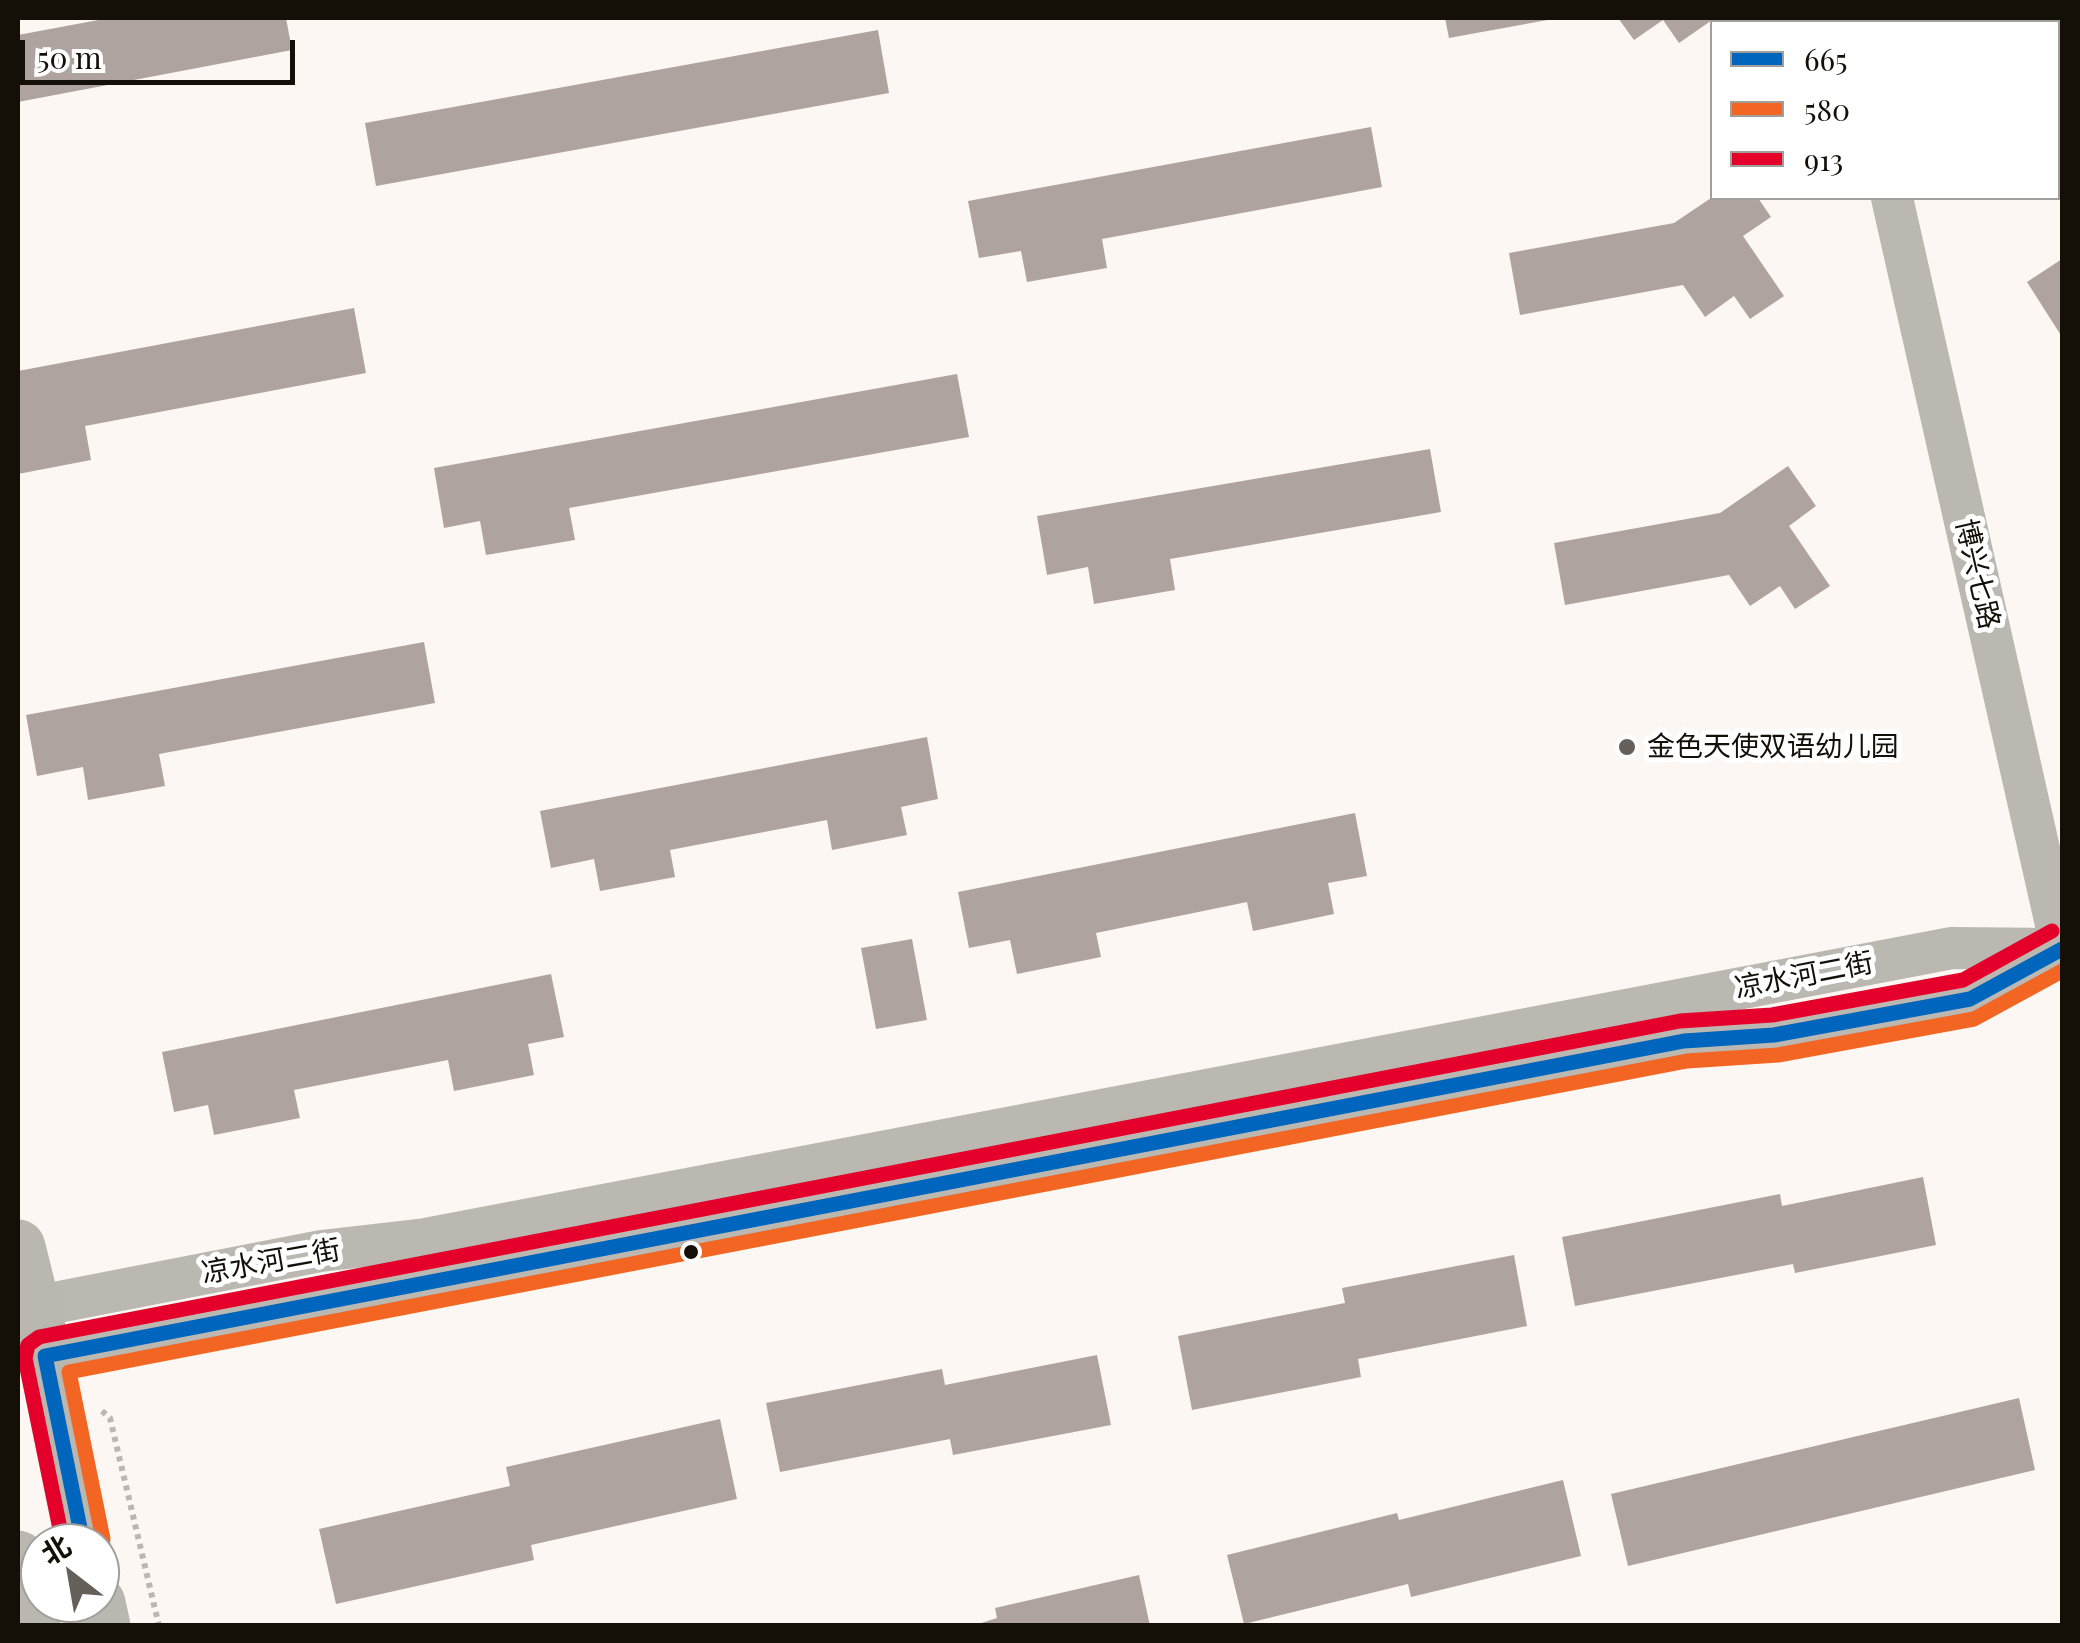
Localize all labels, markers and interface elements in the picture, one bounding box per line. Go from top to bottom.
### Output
scale bar [25,20,300,82]
legend [1710,20,2060,200]
text: 50 m [37,37,102,77]
text: 665 [1804,39,1847,79]
text: 580 [1804,89,1850,129]
text: 913 [1804,139,1843,179]
street label: 博兴七路 [1948,516,2006,632]
place label: 金色天使双语幼儿园 [1647,730,1899,764]
marker: 金色天使双语幼儿园 [1616,736,1638,758]
street label: 凉水河二街 [1732,946,1876,1006]
street label: 凉水河二街 [199,1233,343,1291]
unlabelled marker [681,1242,701,1262]
north arrow [20,1523,120,1623]
text: 北 [34,1526,77,1572]

